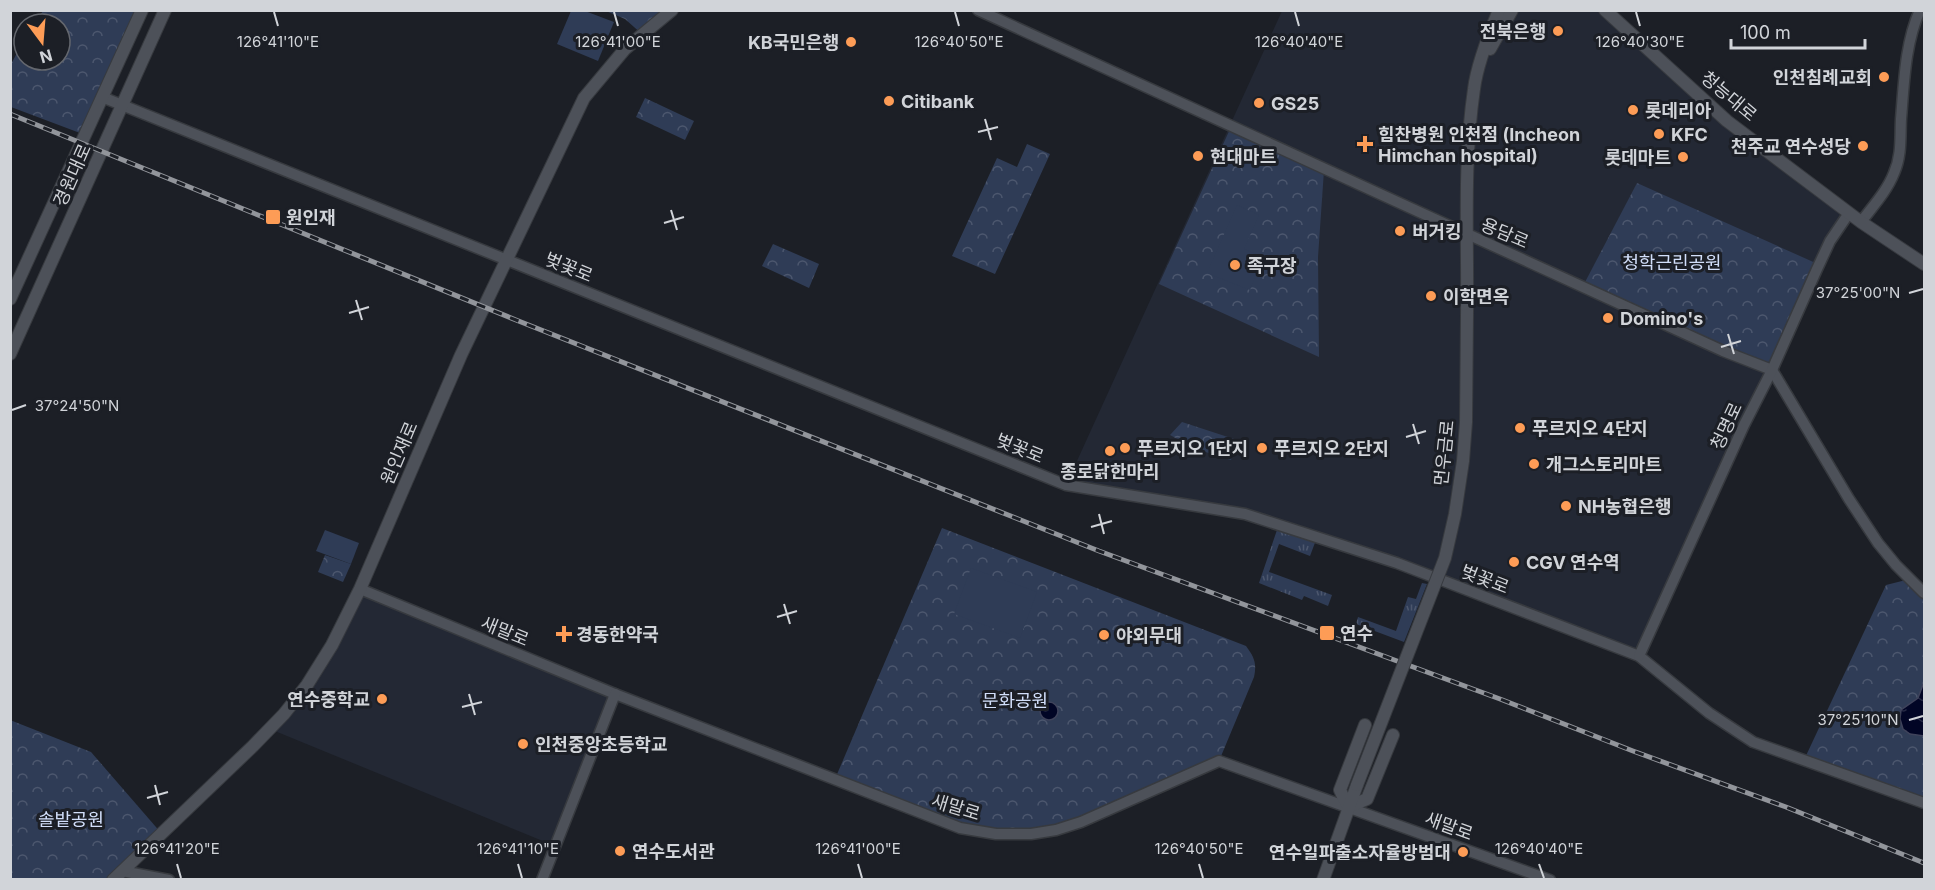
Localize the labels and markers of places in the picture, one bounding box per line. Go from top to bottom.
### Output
place label: 전북은행 [1480,21,1546,42]
marker: 전북은행 [1551,24,1565,38]
place label: KB국민은행 [748,32,839,53]
marker: KB국민은행 [844,35,858,49]
place label: 인천침례교회 [1773,67,1872,88]
marker: 인천침례교회 [1877,70,1891,84]
place label: Citibank [901,91,975,112]
place label: GS25 [1271,93,1319,114]
marker: Citibank [882,94,896,108]
marker: GS25 [1252,96,1266,110]
place label: 롯데리아 [1645,100,1712,121]
marker: 롯데리아 [1626,103,1640,117]
place label: 힘찬병원 인천점 (Incheon Himchan hospital) [1378,124,1580,166]
place label: KFC [1671,124,1708,145]
marker: KFC [1652,127,1666,141]
marker: 힘찬병원 인천점 (Incheon Himchan hospital) [1356,135,1374,153]
place label: 천주교 연수성당 [1731,136,1851,157]
marker: 천주교 연수성당 [1856,139,1870,153]
place label: 현대마트 [1210,146,1276,167]
place label: 롯데마트 [1605,147,1671,168]
marker: 현대마트 [1191,149,1205,163]
marker: 롯데마트 [1676,150,1690,164]
place label: 원인재 [286,207,336,228]
marker: 원인재 [264,208,282,226]
place label: 버거킹 [1412,221,1462,242]
marker: 버거킹 [1393,224,1407,238]
place label: 족구장 [1247,255,1297,276]
marker: 족구장 [1228,258,1242,272]
place label: 이학면옥 [1443,286,1509,307]
marker: 이학면옥 [1424,289,1438,303]
place label: Domino's [1620,308,1703,329]
marker: Domino's [1601,311,1615,325]
place label: 푸르지오 4단지 [1532,418,1648,439]
marker: 푸르지오 4단지 [1513,421,1527,435]
place label: 푸르지오 1단지 [1137,438,1248,459]
place label: 푸르지오 2단지 [1274,438,1389,459]
marker: 푸르지오 1단지 [1118,441,1132,455]
marker: 푸르지오 2단지 [1255,441,1269,455]
marker: 종로닭한마리 [1103,444,1117,458]
place label: 개그스토리마트 [1546,454,1662,475]
marker: 개그스토리마트 [1527,457,1541,471]
place label: 종로닭한마리 [1060,461,1160,482]
place label: NH농협은행 [1578,496,1671,517]
marker: NH농협은행 [1559,499,1573,513]
place label: CGV 연수역 [1526,552,1620,573]
marker: CGV 연수역 [1507,555,1521,569]
place label: 연수 [1340,623,1373,644]
place label: 경동한약국 [576,624,659,645]
marker: 연수 [1318,624,1336,642]
place label: 야외무대 [1116,625,1182,646]
marker: 경동한약국 [557,627,571,641]
marker: 야외무대 [1097,628,1111,642]
place label: 연수중학교 [287,689,370,710]
marker: 연수중학교 [375,692,389,706]
place label: 인천중앙초등학교 [535,734,667,755]
marker: 인천중앙초등학교 [516,737,530,751]
place label: 연수도서관 [632,841,715,862]
place label: 연수일파출소자율방범대 [1269,842,1451,863]
marker: 연수도서관 [613,844,627,858]
marker: 연수일파출소자율방범대 [1456,845,1470,859]

